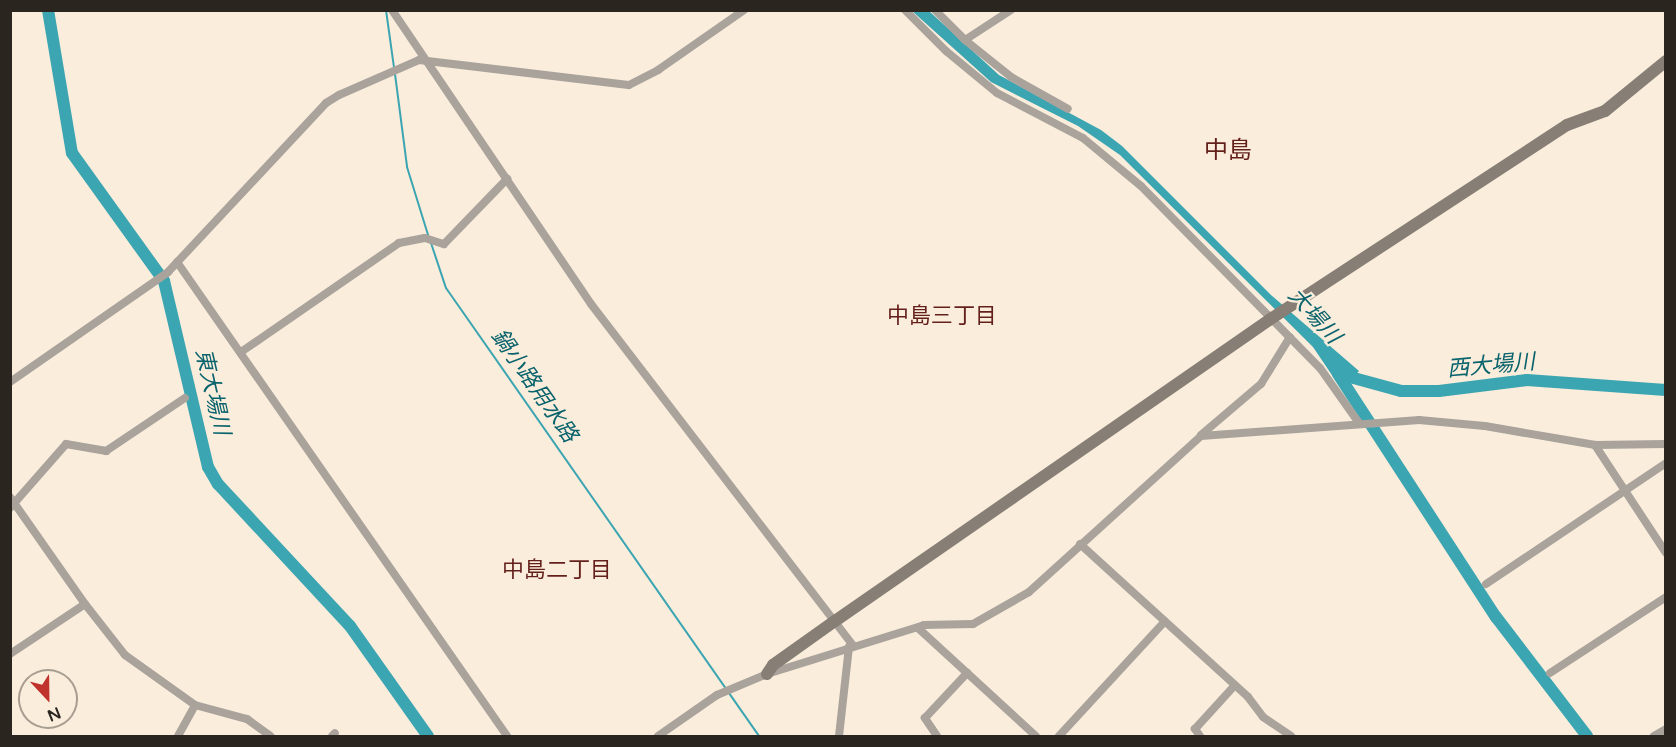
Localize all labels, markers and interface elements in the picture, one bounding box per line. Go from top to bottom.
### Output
district label: 中島 [1204,137,1252,165]
water label: 大場川 [1282,283,1346,349]
district label: 中島三丁目 [887,304,997,330]
water label: 鍋小路用水路 [485,324,583,448]
water label: 東大場川 [189,346,235,438]
water label: 西大場川 [1446,349,1536,383]
district label: 中島二丁目 [502,558,612,584]
north arrow [18,669,78,729]
text: N [44,702,64,726]

